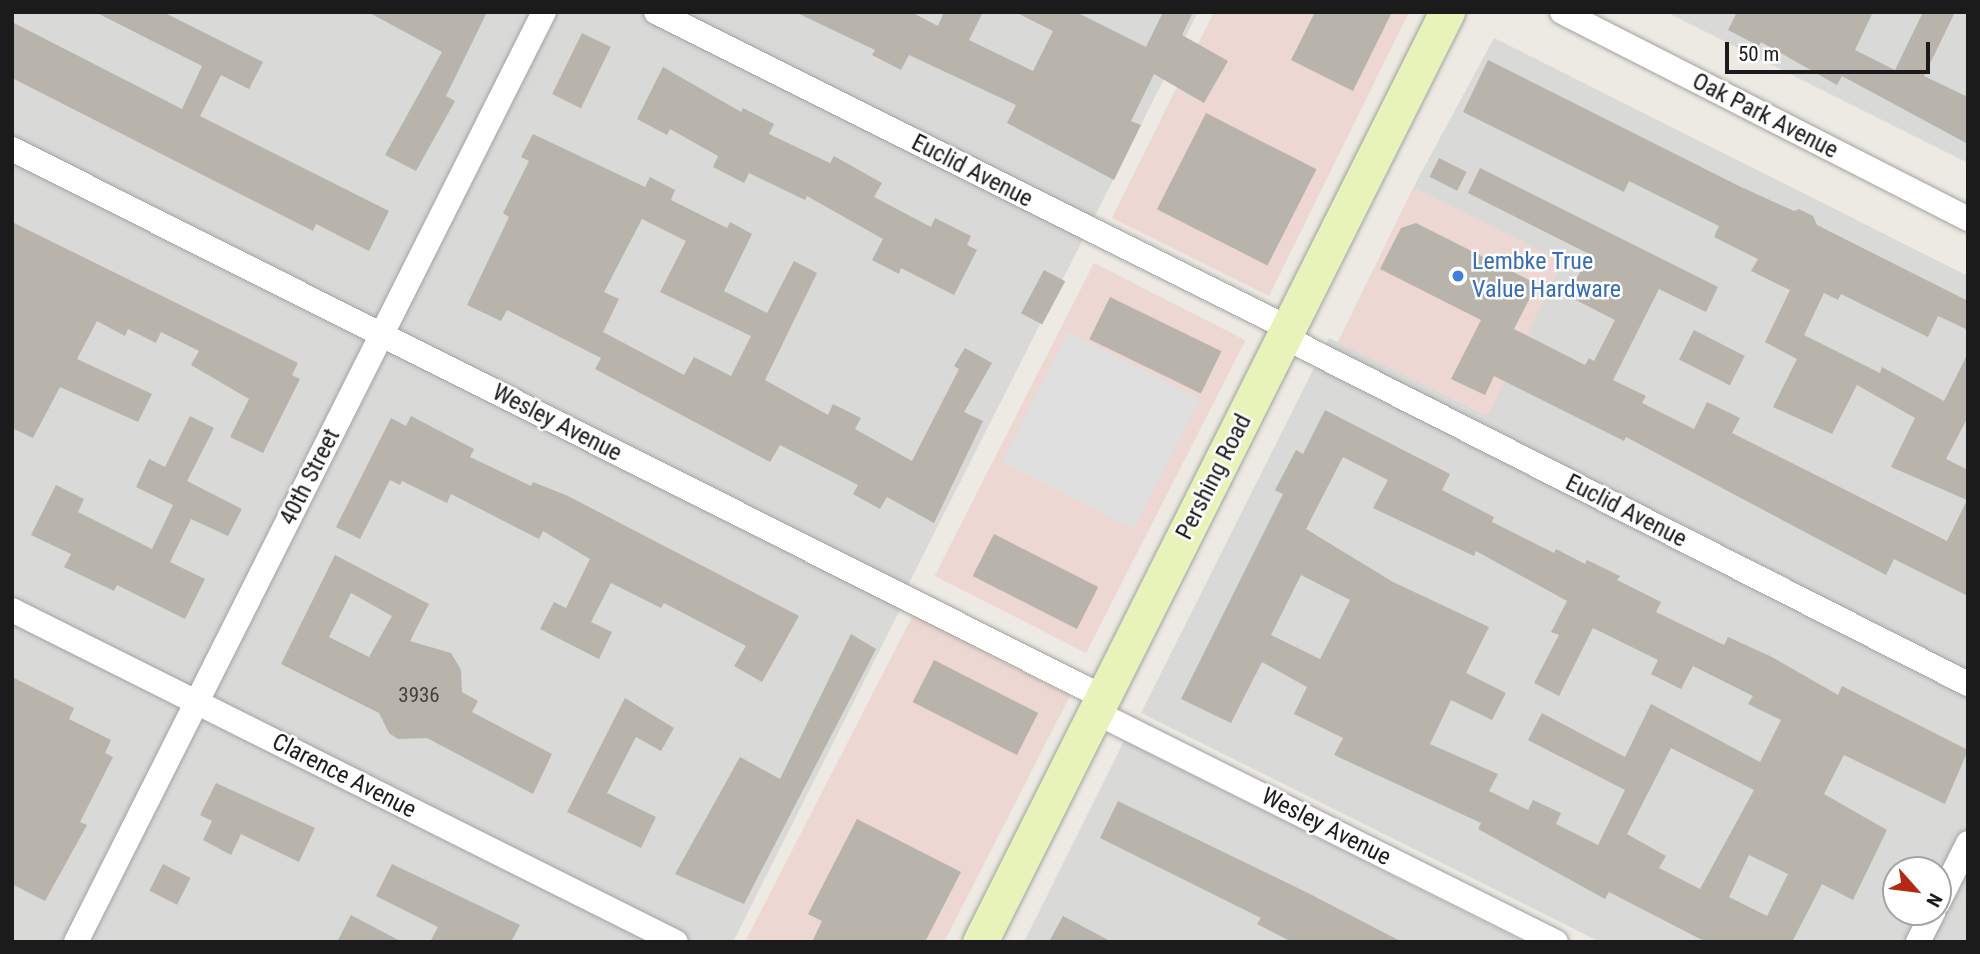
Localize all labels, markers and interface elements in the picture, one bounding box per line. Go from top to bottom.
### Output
scale bar [1728,28,1933,72]
text: 50 m [1738,42,1779,66]
street label: Oak Park Avenue [1687,67,1843,165]
street label: Euclid Avenue [907,128,1037,214]
place label: Lembke True Value Hardware [1472,248,1621,304]
marker: Lembke True Value Hardware [1450,268,1466,284]
street label: Wesley Avenue [488,378,626,468]
street label: Pershing Road [1170,409,1258,545]
street label: 40th Street [274,424,346,530]
street label: Euclid Avenue [1561,468,1691,554]
house number: 3936 [398,682,440,708]
street label: Clarence Avenue [267,727,421,825]
street label: Wesley Avenue [1257,782,1395,872]
north arrow [1882,856,1952,926]
text: N [1921,890,1947,911]

